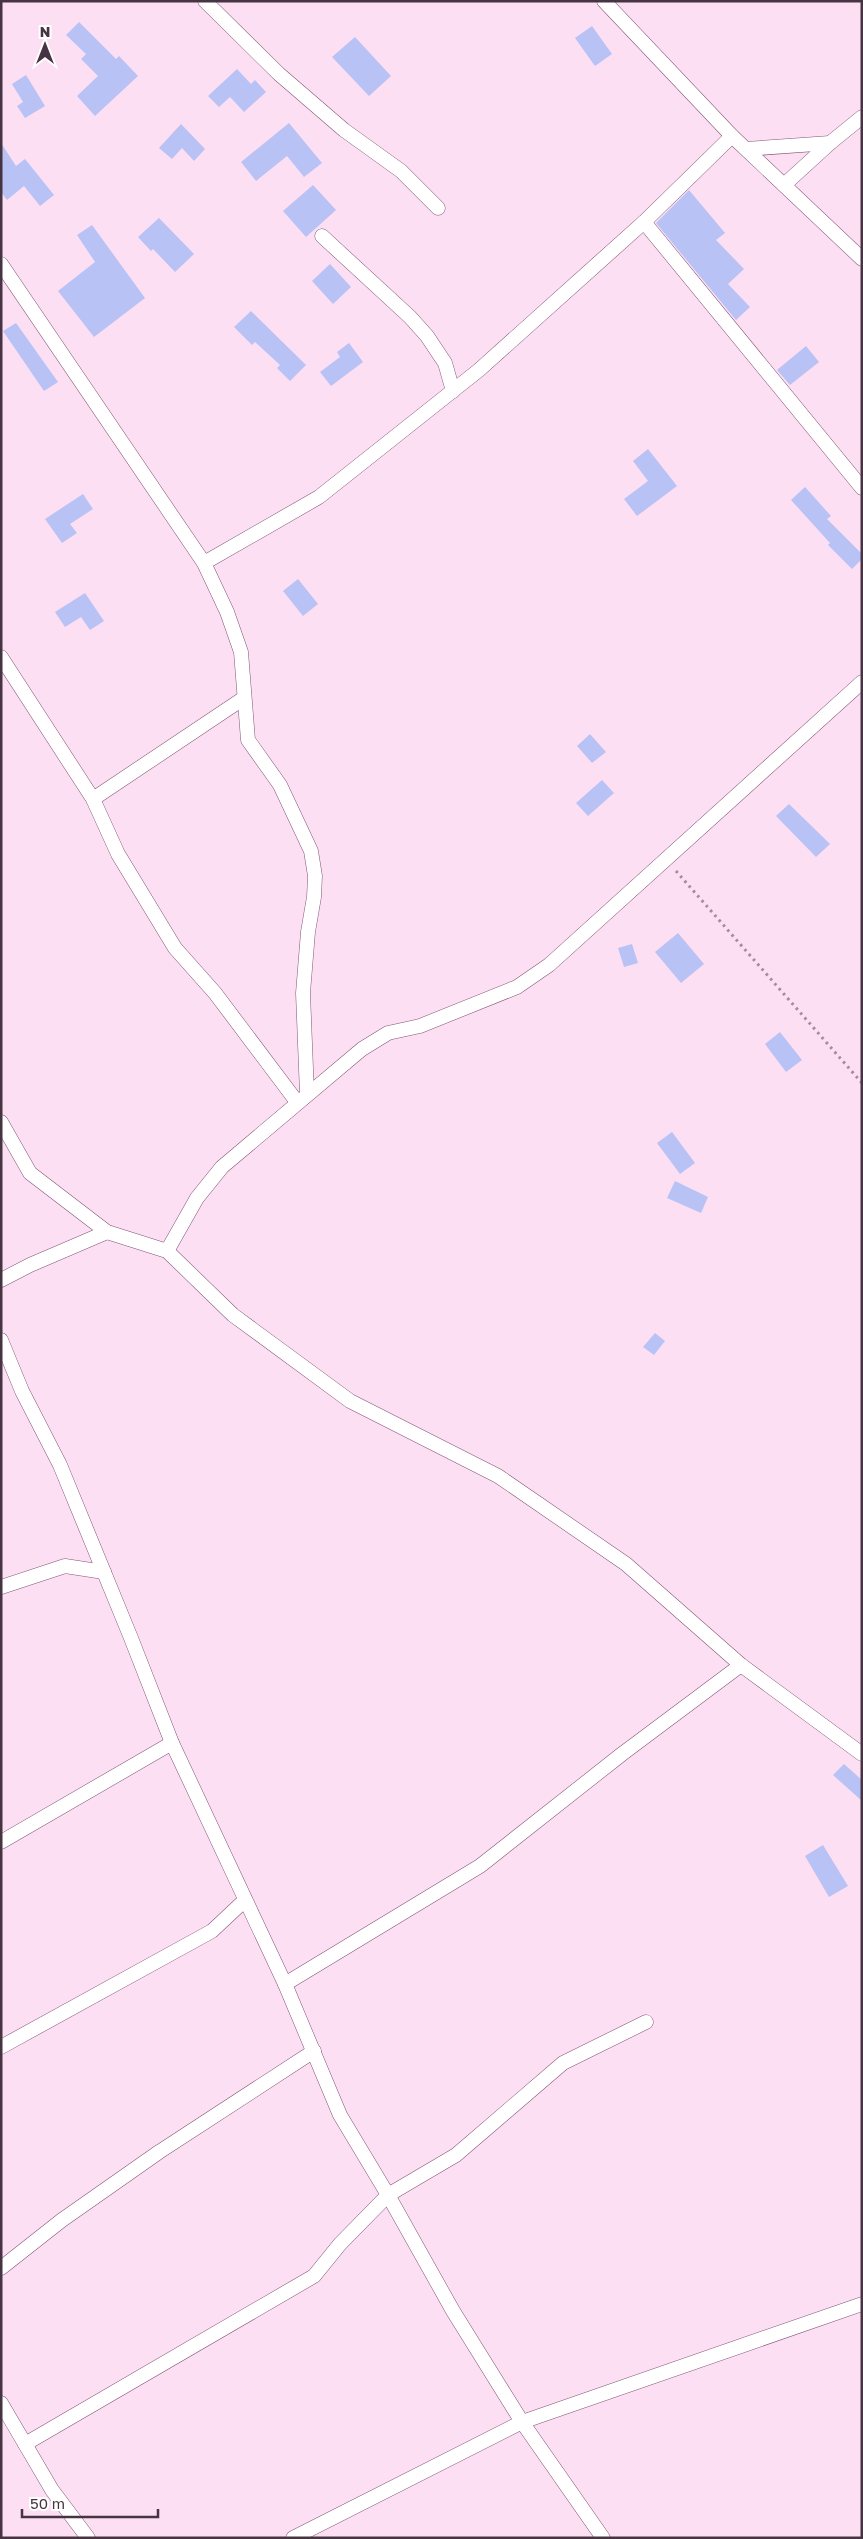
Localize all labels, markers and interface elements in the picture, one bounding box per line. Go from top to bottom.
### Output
north arrow [20,20,70,70]
text: N [40,23,50,40]
scale bar [22,2486,159,2518]
text: 50 m [30,2494,65,2512]

